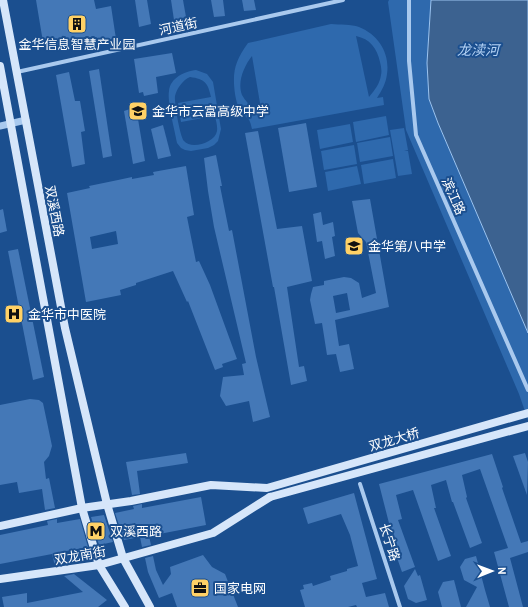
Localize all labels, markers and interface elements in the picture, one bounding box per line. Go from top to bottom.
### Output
building icon: 金华信息智慧产业园 [66,13,88,35]
street label: 河道街 [157,14,199,39]
place label: 金华信息智慧产业园 [18,36,136,53]
water label: 龙渎河 [457,41,502,59]
school or university icon: 金华市云富高级中学 [127,100,149,122]
place label: 金华市云富高级中学 [152,103,269,120]
street label: 滨江路 [438,175,469,217]
street label: 双溪西路 [41,184,68,238]
school or university icon: 金华第八中学 [343,235,365,257]
place label: 金华第八中学 [368,238,446,255]
hospital icon: 金华市中医院 [3,303,25,325]
place label: 金华市中医院 [28,306,106,323]
street label: 双龙大桥 [367,424,421,455]
metro station icon: 双溪西路 [85,520,107,542]
street label: 长宁路 [375,521,404,563]
place label: 双溪西路 [110,523,162,540]
street label: 双龙南街 [53,543,107,568]
north arrow [472,551,512,591]
text: N [495,567,509,575]
office icon: 国家电网 [189,577,211,599]
place label: 国家电网 [214,580,266,597]

